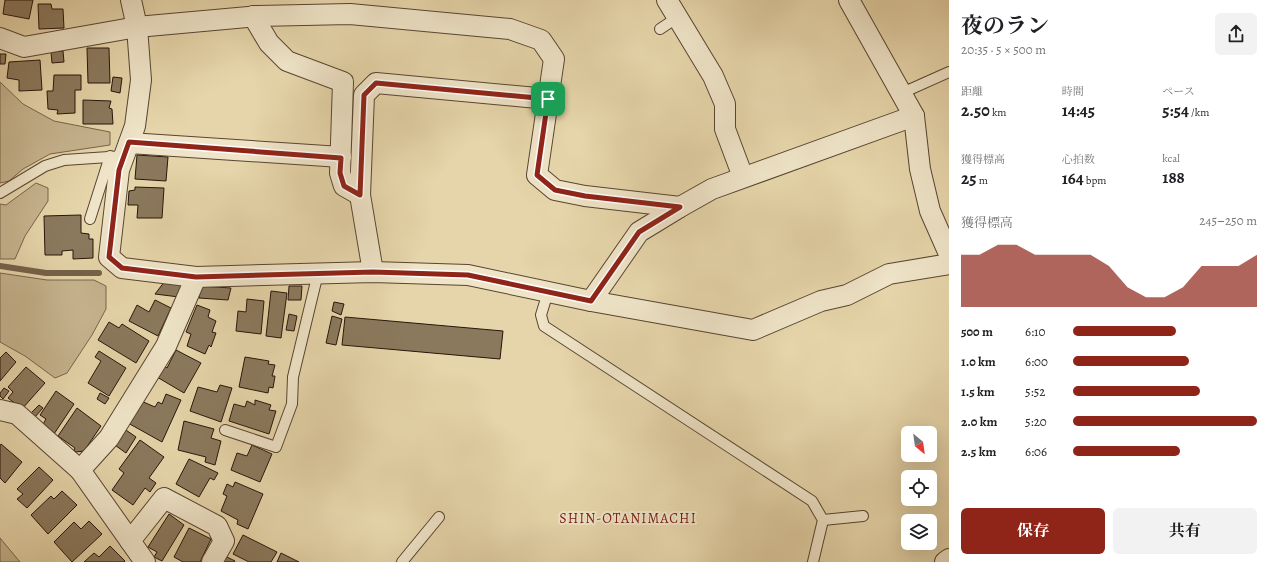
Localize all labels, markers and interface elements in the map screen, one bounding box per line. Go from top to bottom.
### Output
text: 夜のラン [961,11,1049,41]
button: share [1215,13,1257,55]
text: 20:35 · 5 × 500 m [961,41,1046,58]
pin [531,82,565,116]
text: 距離 [961,84,983,99]
text: 時間 [1062,84,1084,99]
text: ペース [1162,84,1195,99]
icon: arrive [537,88,559,110]
text: 2.50 [961,99,990,122]
text: 14:45 [1062,99,1095,122]
text: 5:54 [1162,99,1189,122]
text: km [990,105,1007,120]
text: /km [1189,105,1209,120]
text: kcal [1162,151,1180,166]
text: 獲得標高 [961,152,1005,167]
text: 心拍数 [1062,152,1095,167]
text: 188 [1162,166,1185,189]
text: 25 [961,167,976,190]
text: 164 [1062,167,1084,190]
text: m [976,173,988,188]
text: bpm [1084,173,1106,188]
text: 245–250 m [1199,212,1257,229]
text: 獲得標高 [961,214,1013,231]
text: 500 m [961,323,993,340]
text: 6:10 [1025,323,1045,340]
text: 1.0 km [961,353,996,370]
text: 6:00 [1025,353,1048,370]
text: 1.5 km [961,383,995,400]
text: 5:52 [1025,383,1045,400]
text: 2.0 km [961,413,997,430]
text: 5:20 [1025,413,1047,430]
north arrow [901,426,937,462]
map controls [901,426,937,550]
text: 2.5 km [961,443,996,460]
text: 6:06 [1025,443,1047,460]
button: locate [901,470,937,506]
button: 保存 [961,508,1105,554]
button: 共有 [1113,508,1257,554]
district label: SHIN-OTANIMACHI [559,509,697,528]
button: layers [901,514,937,550]

